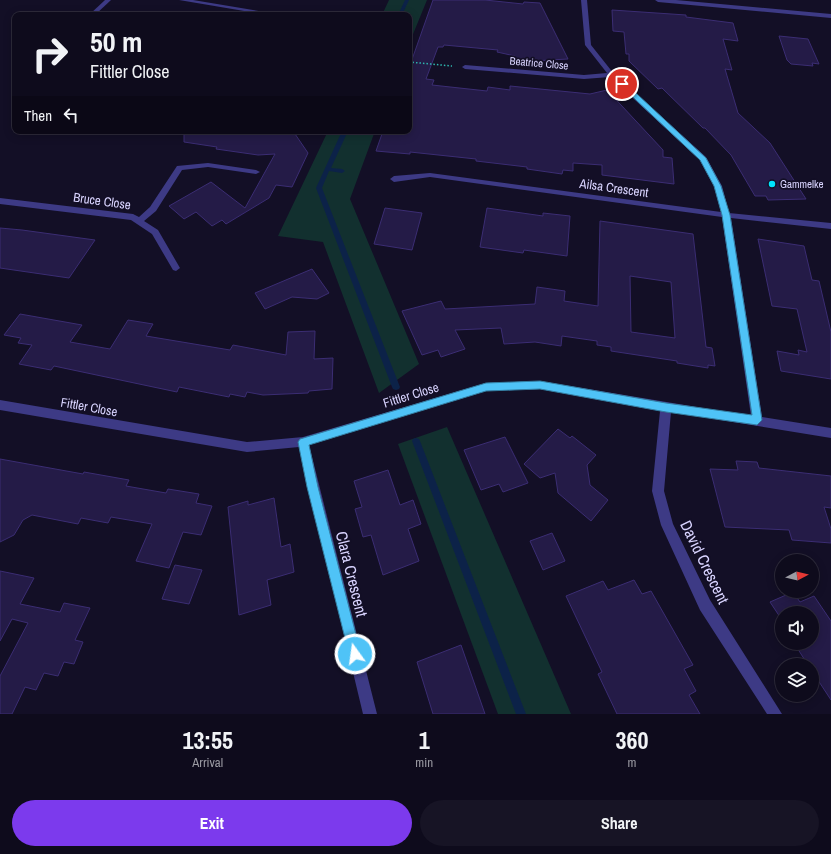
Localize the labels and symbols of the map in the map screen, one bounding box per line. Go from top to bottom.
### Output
street label: Beatrice Close [509,53,569,73]
pin [605,67,639,101]
street label: Ailsa Crescent [578,175,650,201]
place label: Gammelke [780,177,824,191]
marker: Gammelke [767,179,777,189]
street label: Bruce Close [72,189,132,213]
street label: Fittler Close [381,378,441,412]
street label: Fittler Close [59,394,119,420]
street label: David Crescent [675,517,735,608]
street label: Clara Crescent [331,529,373,619]
north arrow [775,554,819,598]
position arrow [334,633,376,675]

